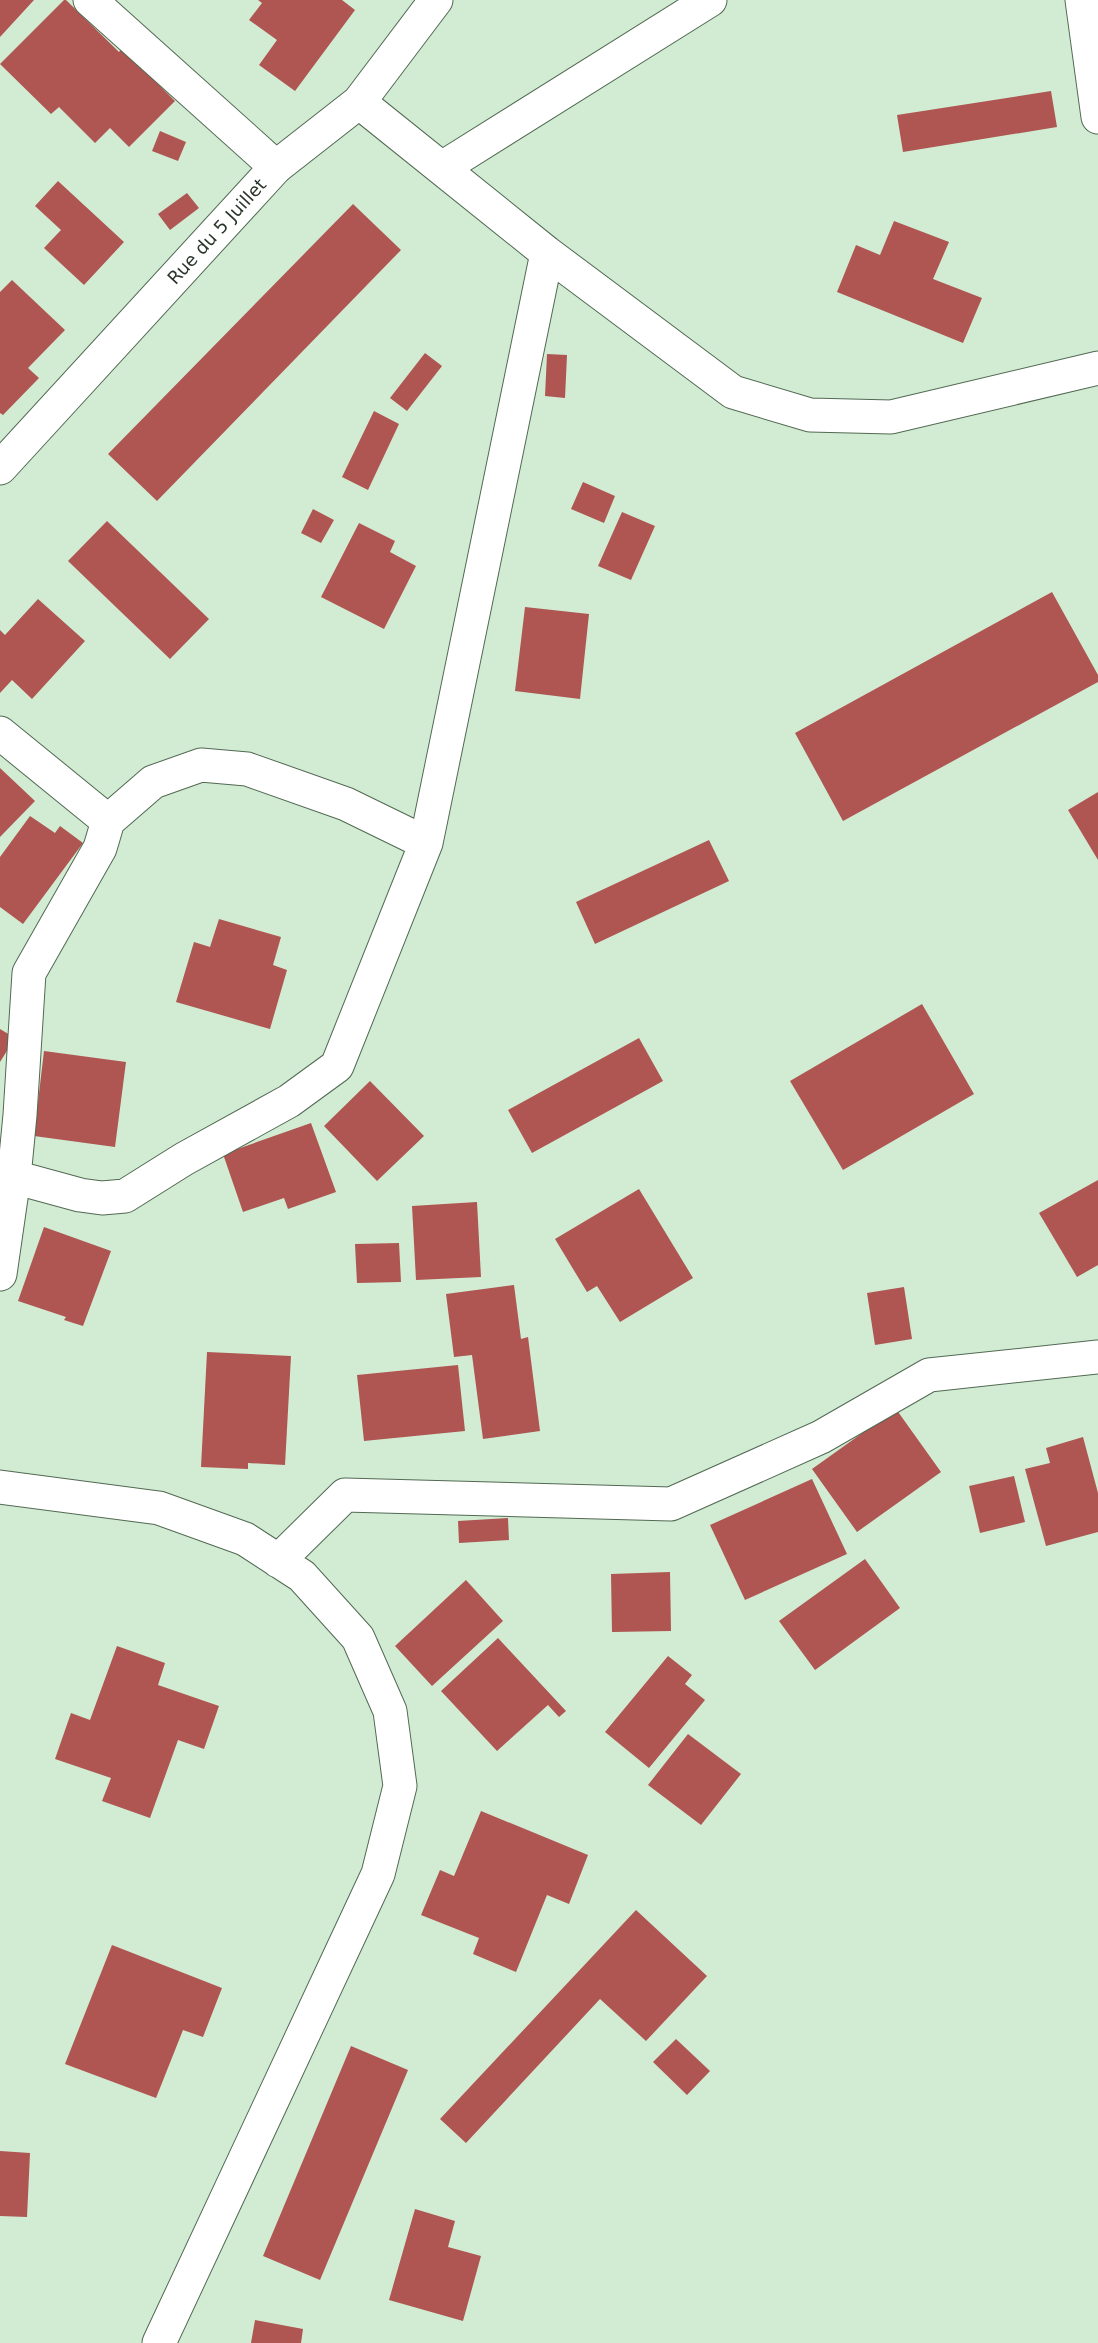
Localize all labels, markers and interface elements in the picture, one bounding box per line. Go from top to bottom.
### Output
street label: Rue du 5 Juillet [163,174,270,288]

